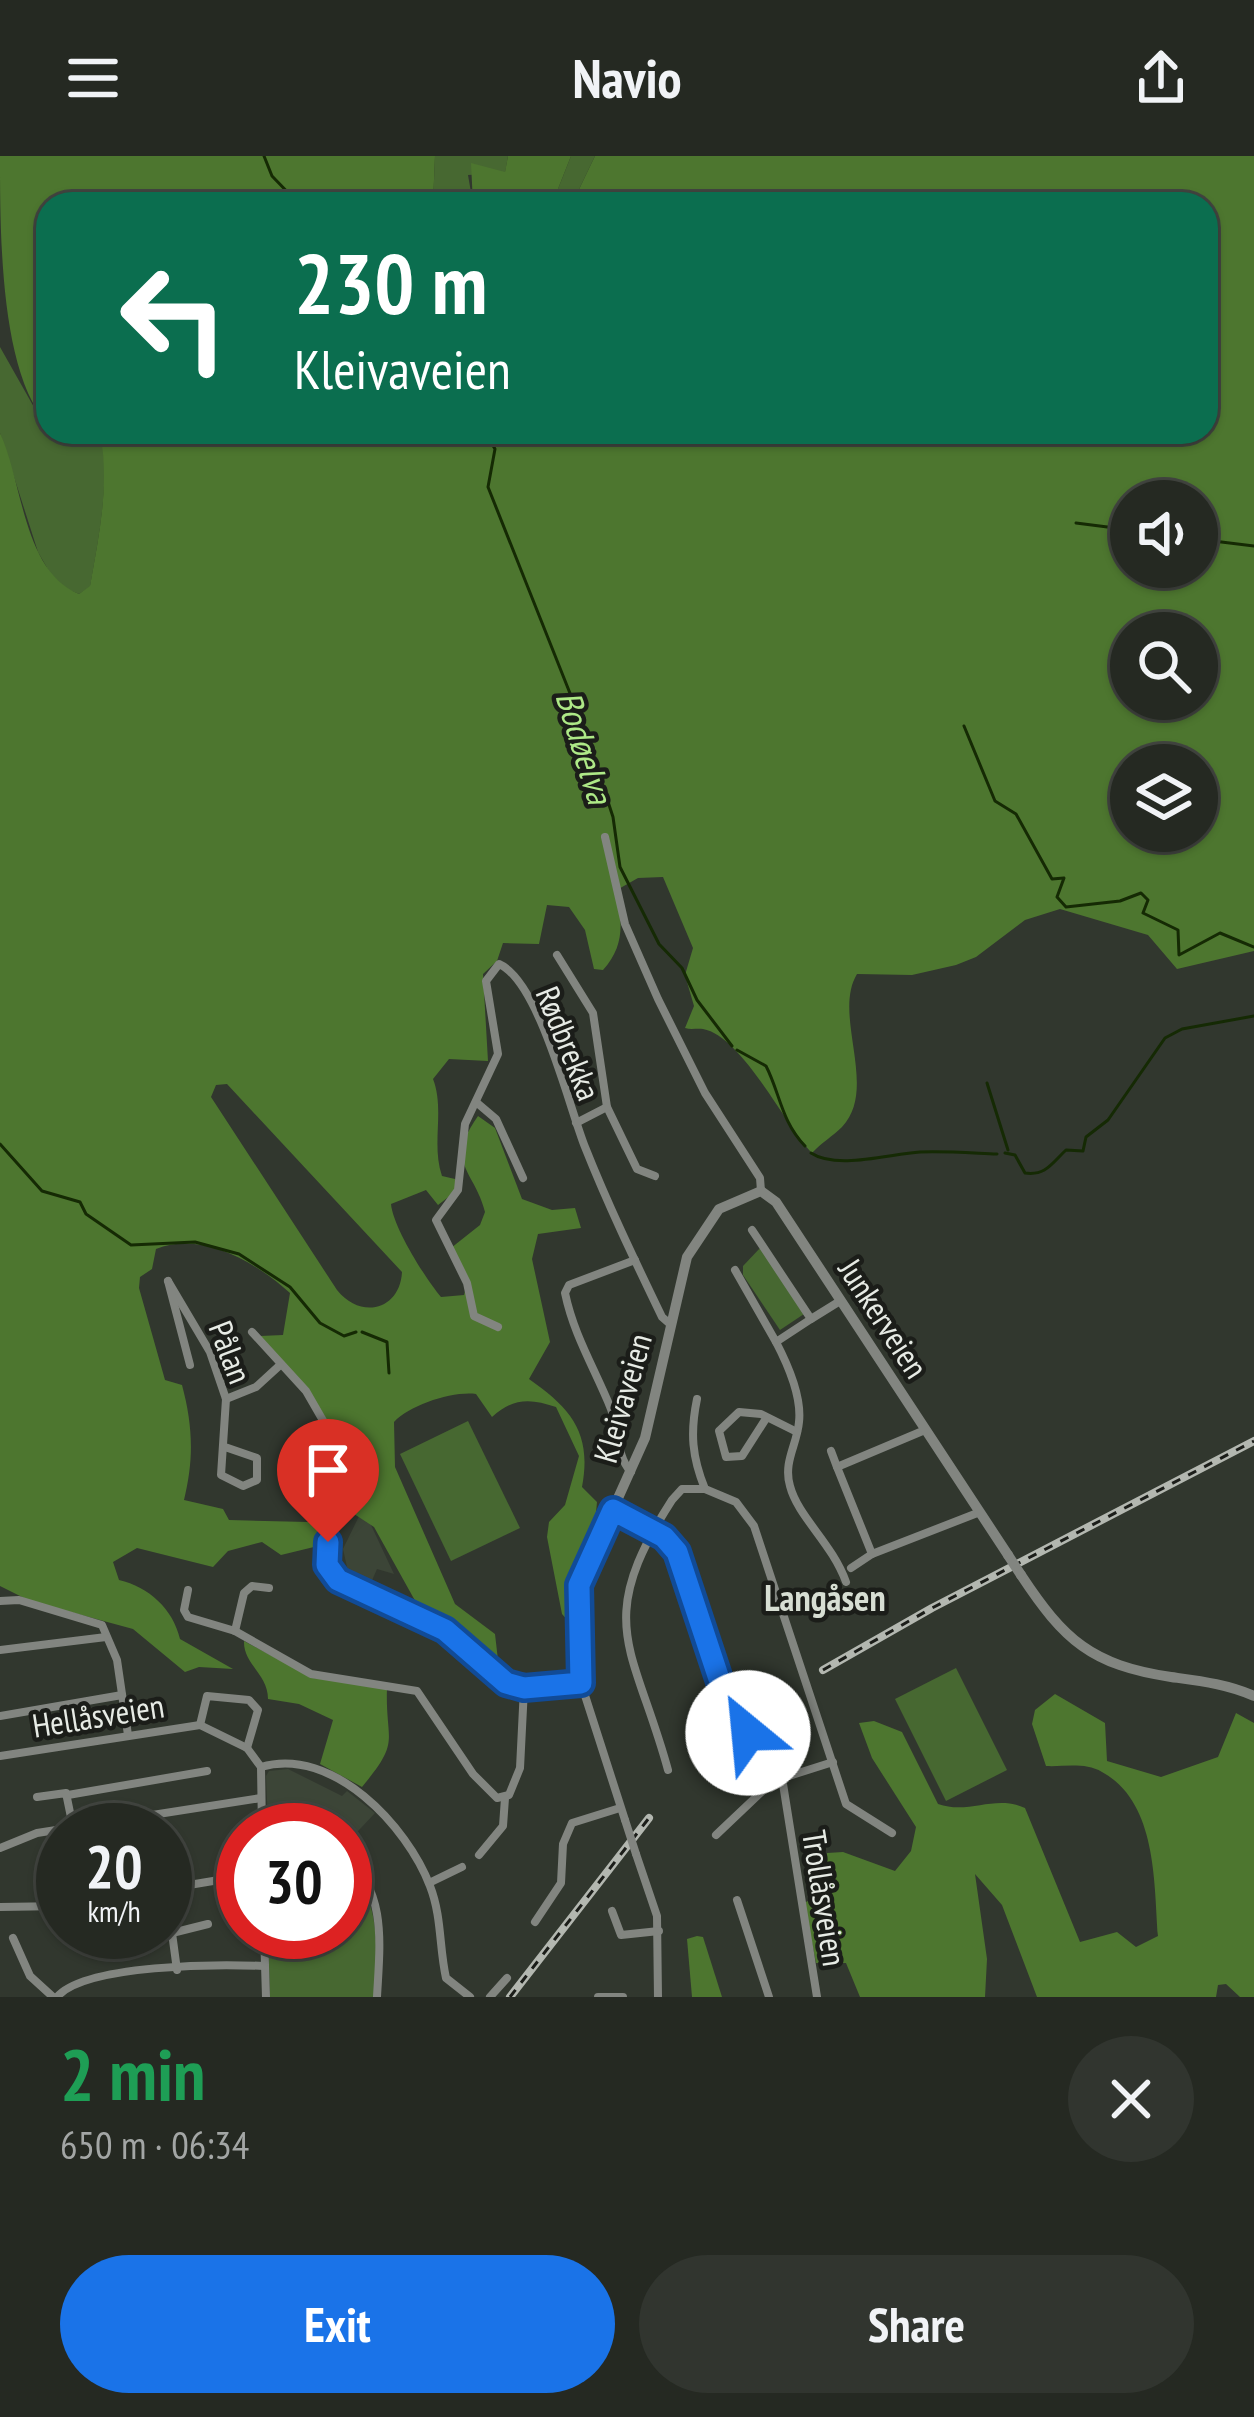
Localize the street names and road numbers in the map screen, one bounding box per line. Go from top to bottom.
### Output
street label: Rødbrekka [527,980,611,1106]
street label: Junkerveien [829,1249,938,1386]
street label: Pålan [200,1315,262,1389]
street label: Kleivaveien [583,1328,661,1468]
street label: Hellåsveien [29,1683,167,1747]
street label: Trollåsveien [793,1827,857,1969]

